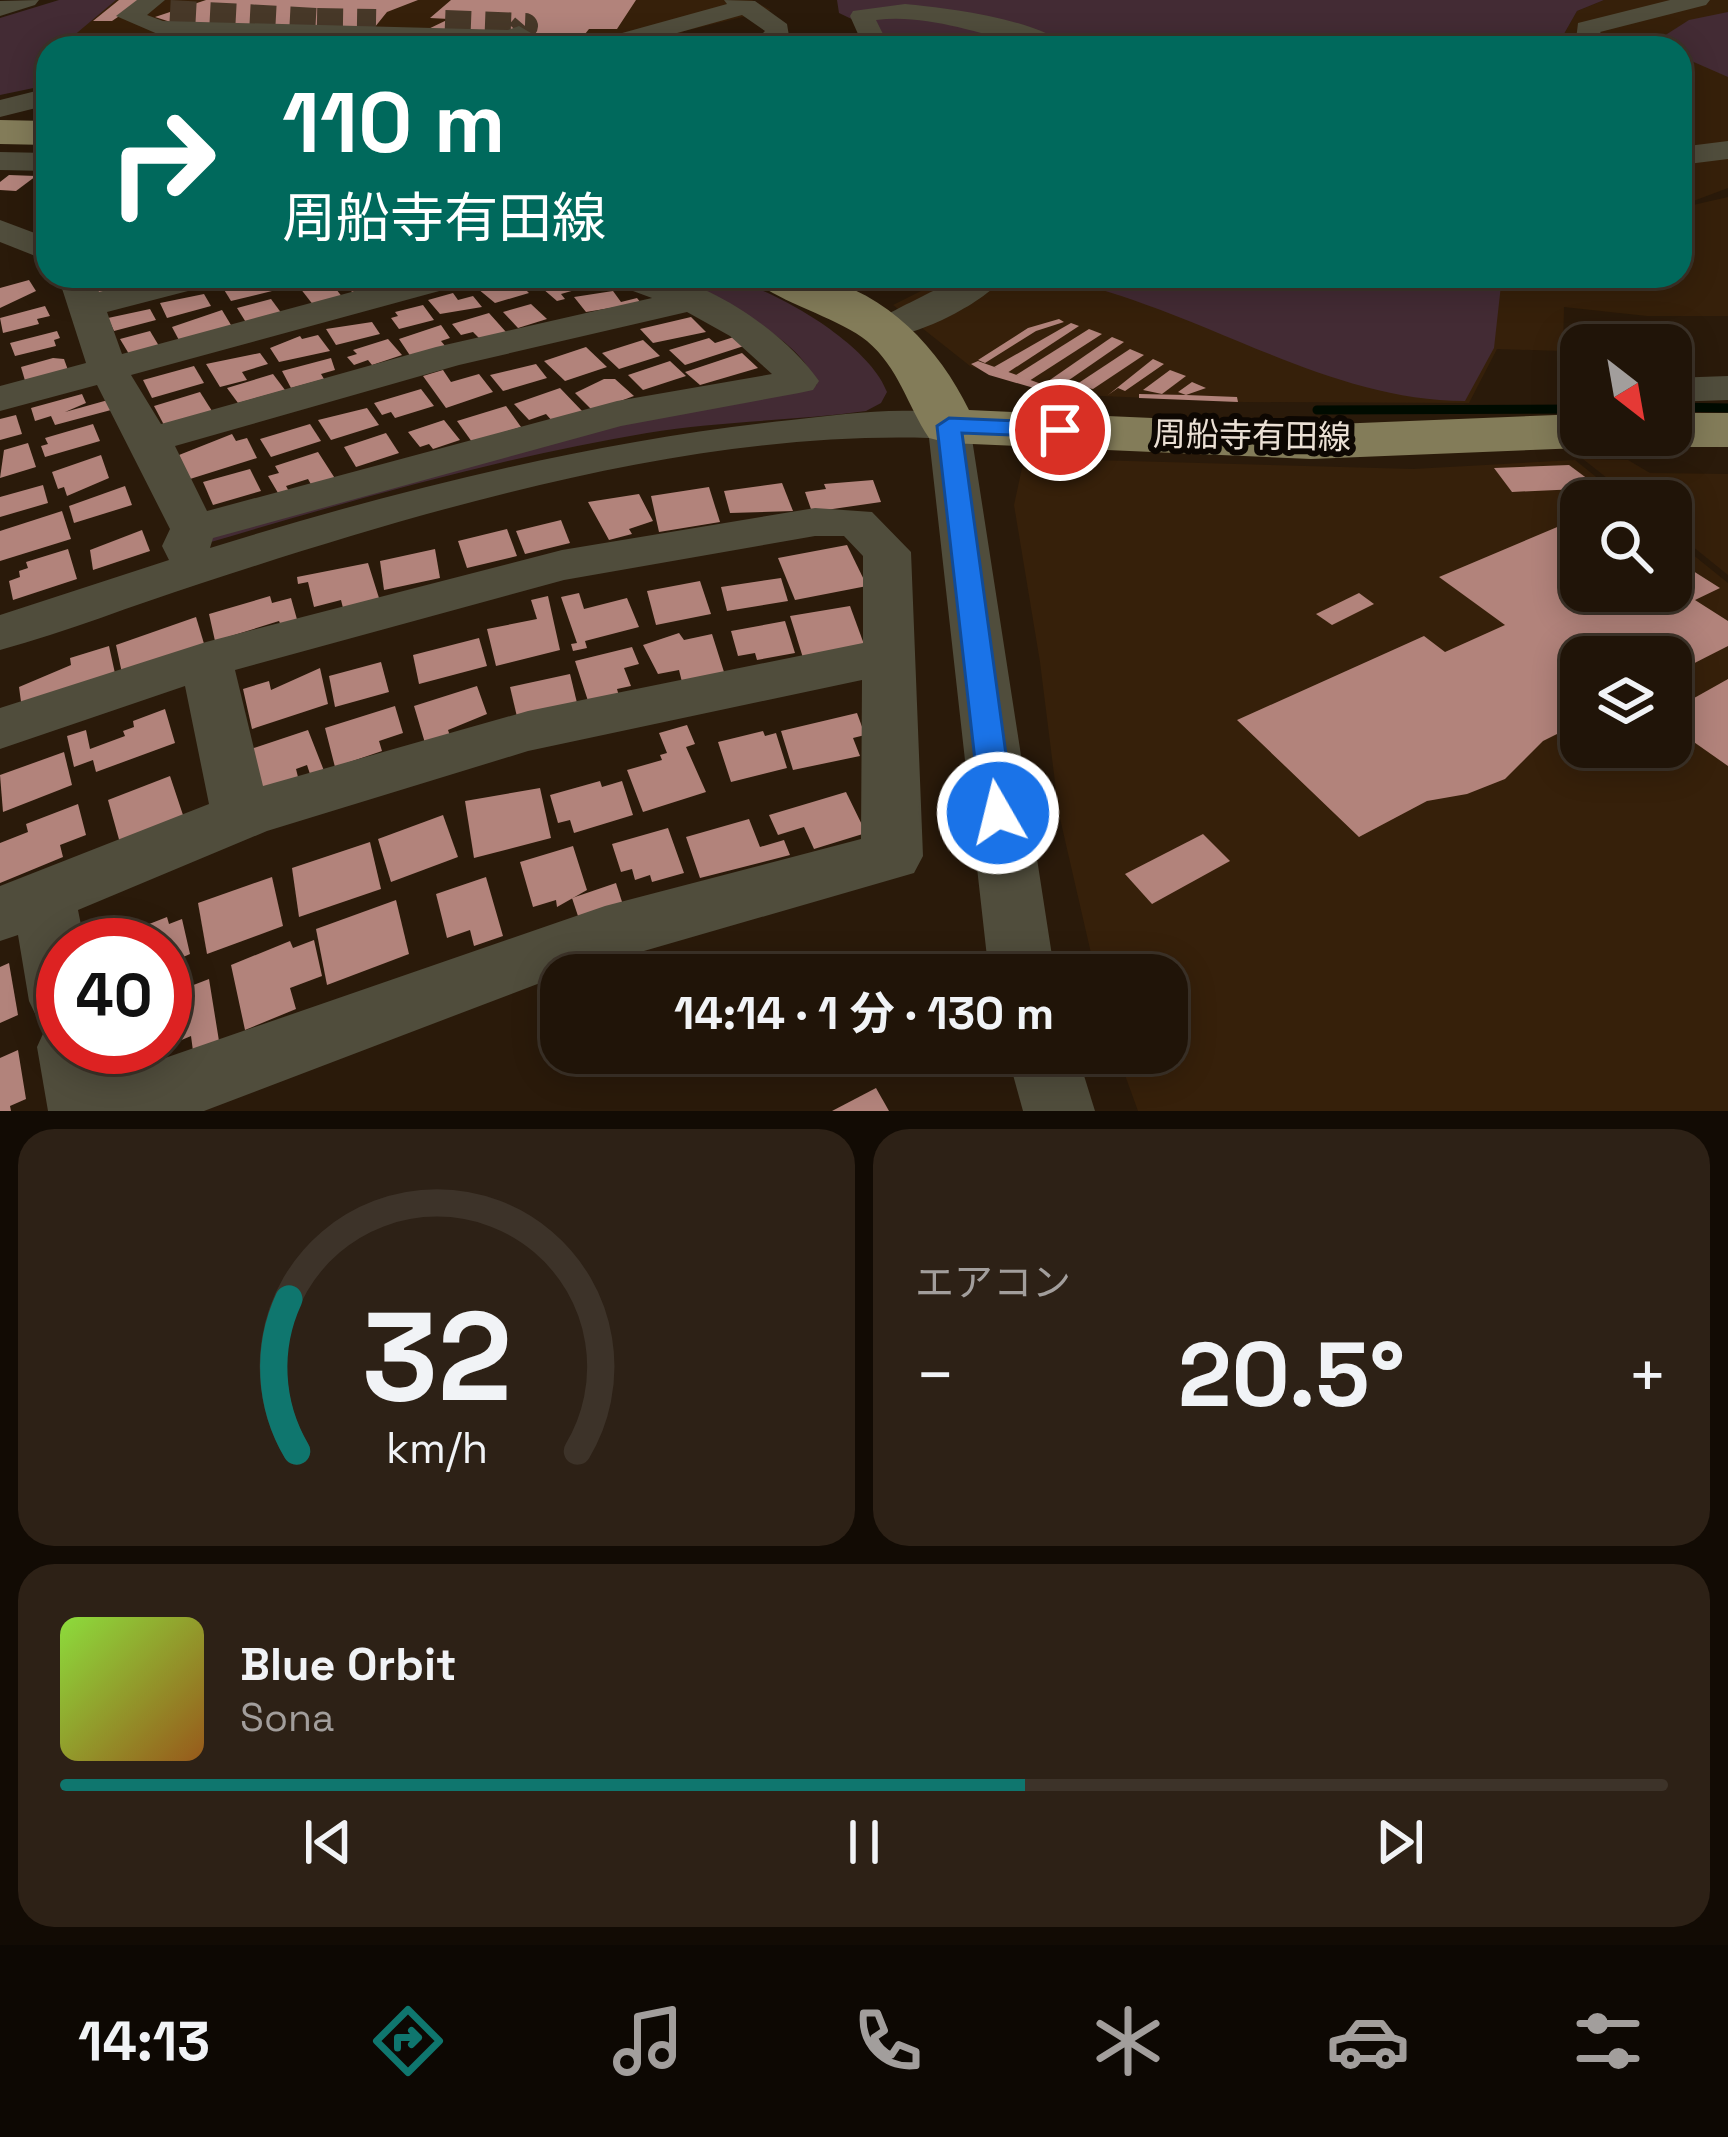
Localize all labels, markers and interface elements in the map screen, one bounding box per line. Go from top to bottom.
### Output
text: 110 m [282,69,505,177]
icon: right [84,84,240,240]
text: 周船寺有田線 [282,184,606,253]
north arrow [1560,324,1692,456]
map controls [1560,324,1692,768]
pin [1009,379,1111,481]
icon: arrive [1027,397,1093,463]
street label: 周船寺有田線 [1153,413,1351,459]
button: search [1560,480,1692,612]
button: layers [1560,636,1692,768]
position arrow [935,750,1061,876]
speed limit sign: 40 [36,918,192,1074]
text: 14:14 · 1 分 · 130 m [674,985,1054,1042]
text: エアコン [915,1258,1071,1307]
text: 32 [361,1277,512,1436]
text: 20.5° [1178,1317,1405,1432]
text: − [915,1333,956,1417]
text: + [1627,1333,1668,1417]
text: km/h [385,1420,488,1475]
text: Blue Orbit [240,1636,456,1693]
text: Sona [240,1693,334,1742]
icon: previous [295,1809,361,1875]
icon: pause [831,1809,897,1875]
icon: next [1367,1809,1433,1875]
icon: directions [366,1999,450,2083]
icon: music [606,1999,690,2083]
icon: phone [846,1999,930,2083]
icon: climate [1086,1999,1170,2083]
icon: car [1326,1999,1410,2083]
icon: filters [1566,1999,1650,2083]
text: 14:13 [78,2007,210,2076]

